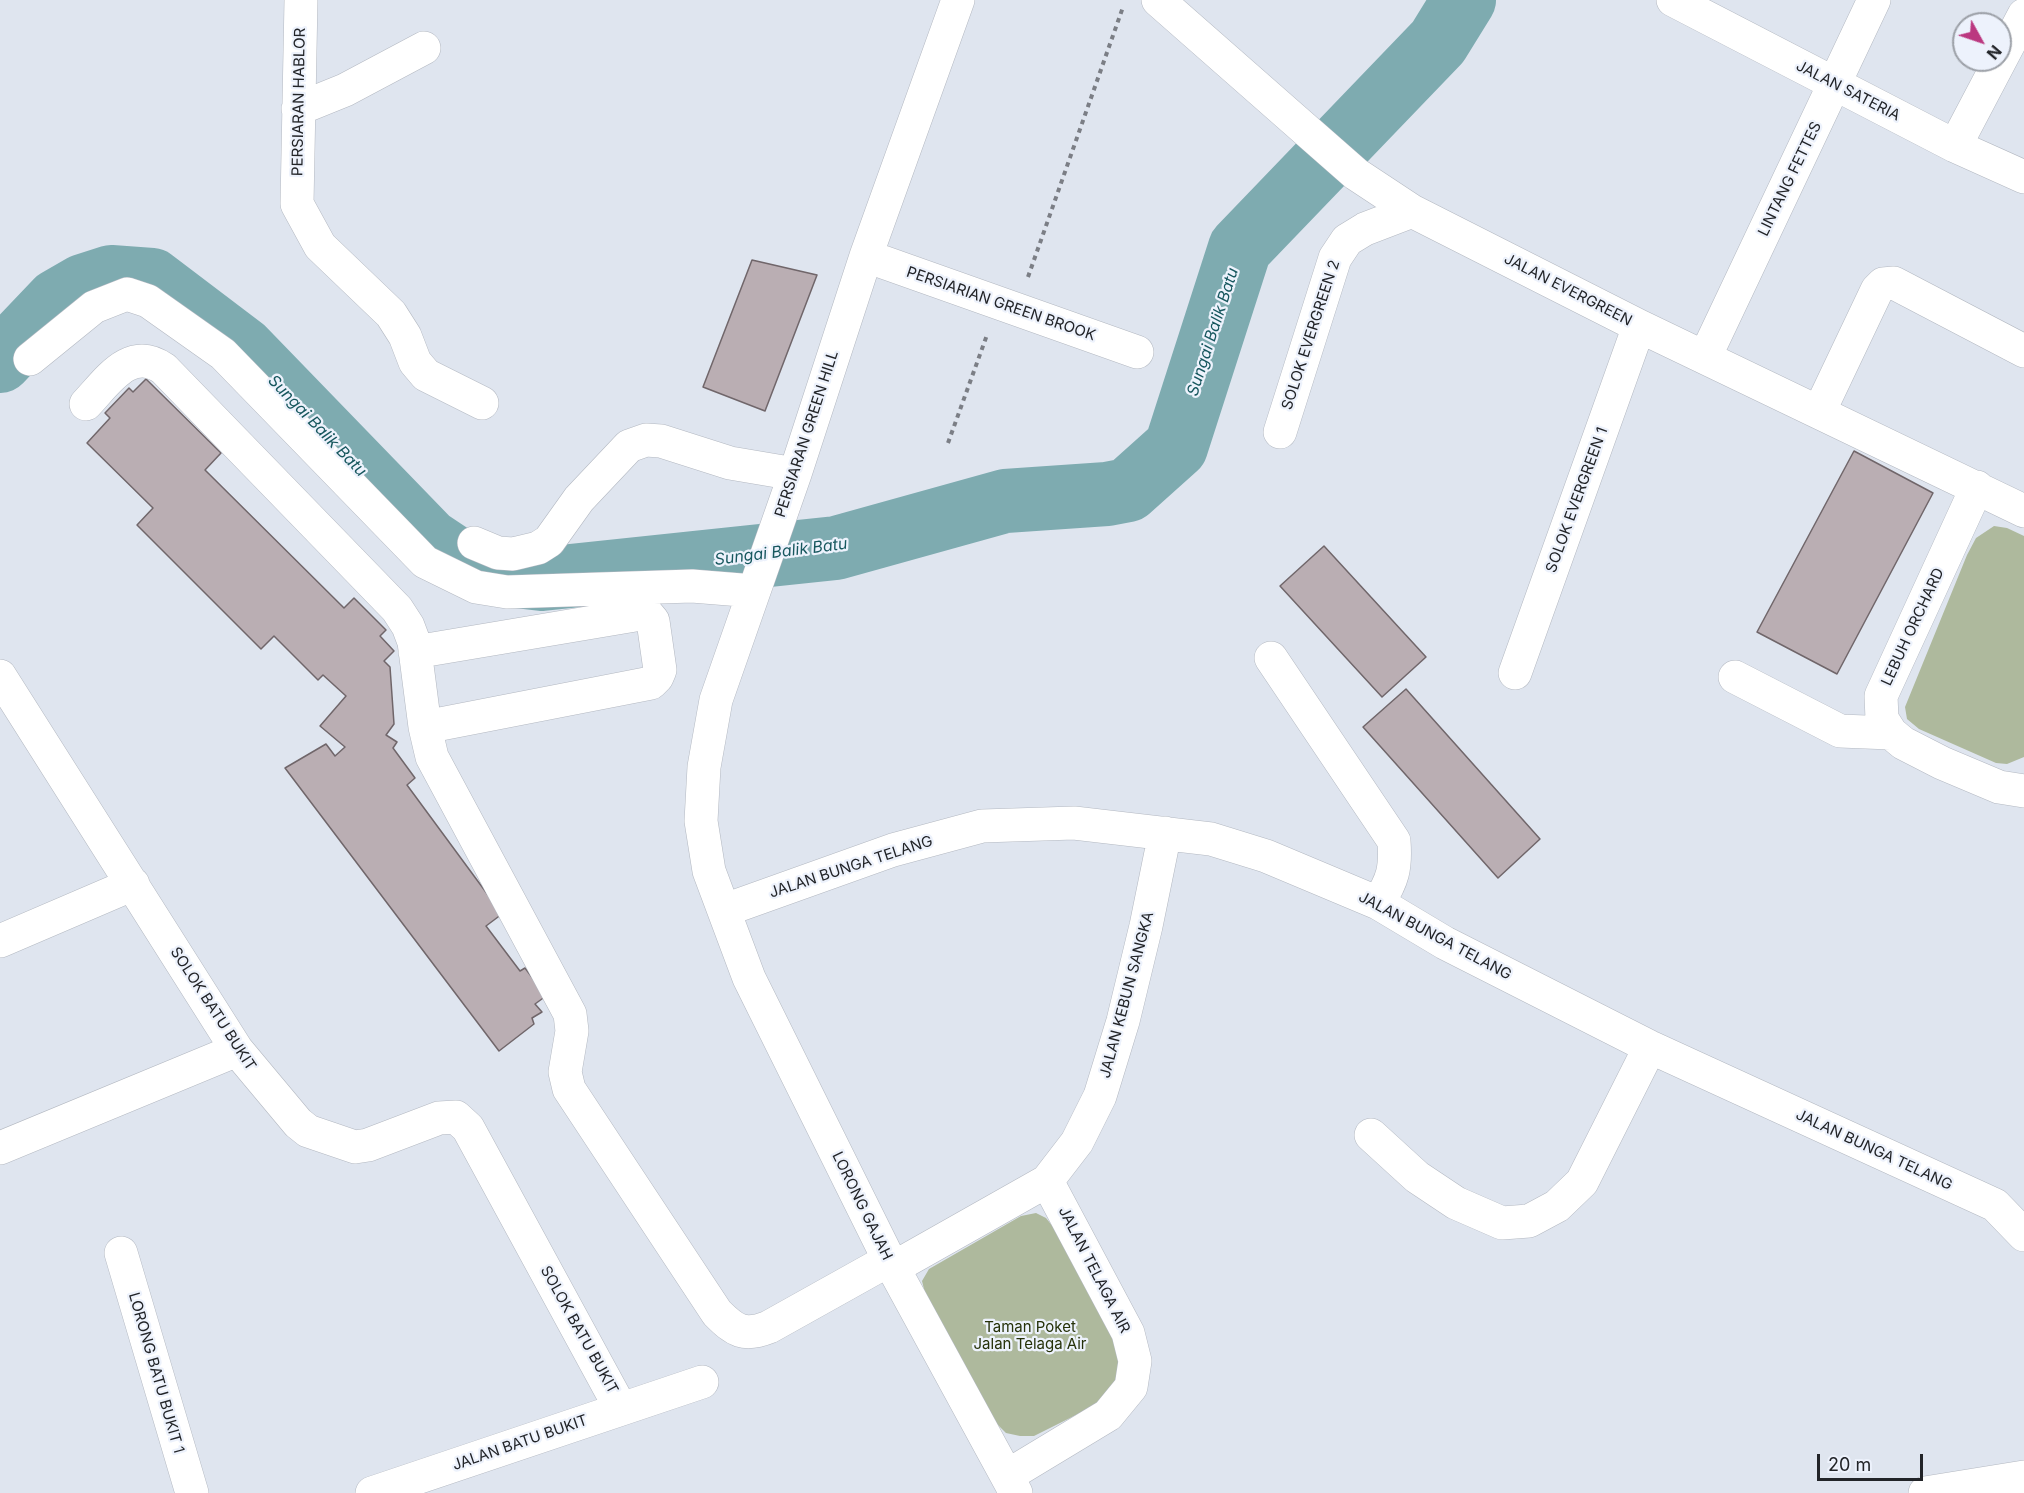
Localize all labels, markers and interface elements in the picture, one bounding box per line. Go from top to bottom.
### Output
north arrow [1952,12,2012,72]
street label: PERSIARAN HABLOR [289,28,309,176]
text: N [1983,41,2006,63]
street label: JALAN SATERIA [1793,57,1903,125]
street label: LINTANG FETTES [1754,119,1826,239]
street label: JALAN EVERGREEN [1501,250,1635,330]
street label: SOLOK EVERGREEN 2 [1278,258,1344,412]
street label: PERSIARIAN GREEN BROOK [904,263,1098,345]
water label: Sungai Balik Batu [1183,266,1243,398]
street label: PERSIARAN GREEN HILL [772,348,842,520]
water label: Sungai Balik Batu [264,371,370,481]
street label: SOLOK EVERGREEN 1 [1542,425,1612,575]
water label: Sungai Balik Batu [714,534,848,570]
street label: LEBUH ORCHARD [1878,565,1948,689]
street label: JALAN BUNGA TELANG [767,832,935,902]
street label: JALAN BUNGA TELANG [1355,888,1515,984]
street label: JALAN KEBUN SANGKA [1096,910,1158,1080]
street label: SOLOK BATU BUKIT [166,944,260,1074]
street label: JALAN BUNGA TELANG [1793,1106,1955,1194]
street label: LORONG GAJAH [828,1149,896,1263]
street label: JALAN TELAGA AIR [1054,1204,1134,1336]
street label: SOLOK BATU BUKIT [536,1263,622,1397]
street label: LORONG BATU BUKIT 1 [124,1291,188,1455]
park label: Taman Poket Jalan Telaga Air [974,1318,1086,1353]
street label: JALAN BATU BUKIT [450,1411,590,1475]
scale bar [1820,1442,1926,1480]
text: 20 m [1828,1454,1871,1475]

